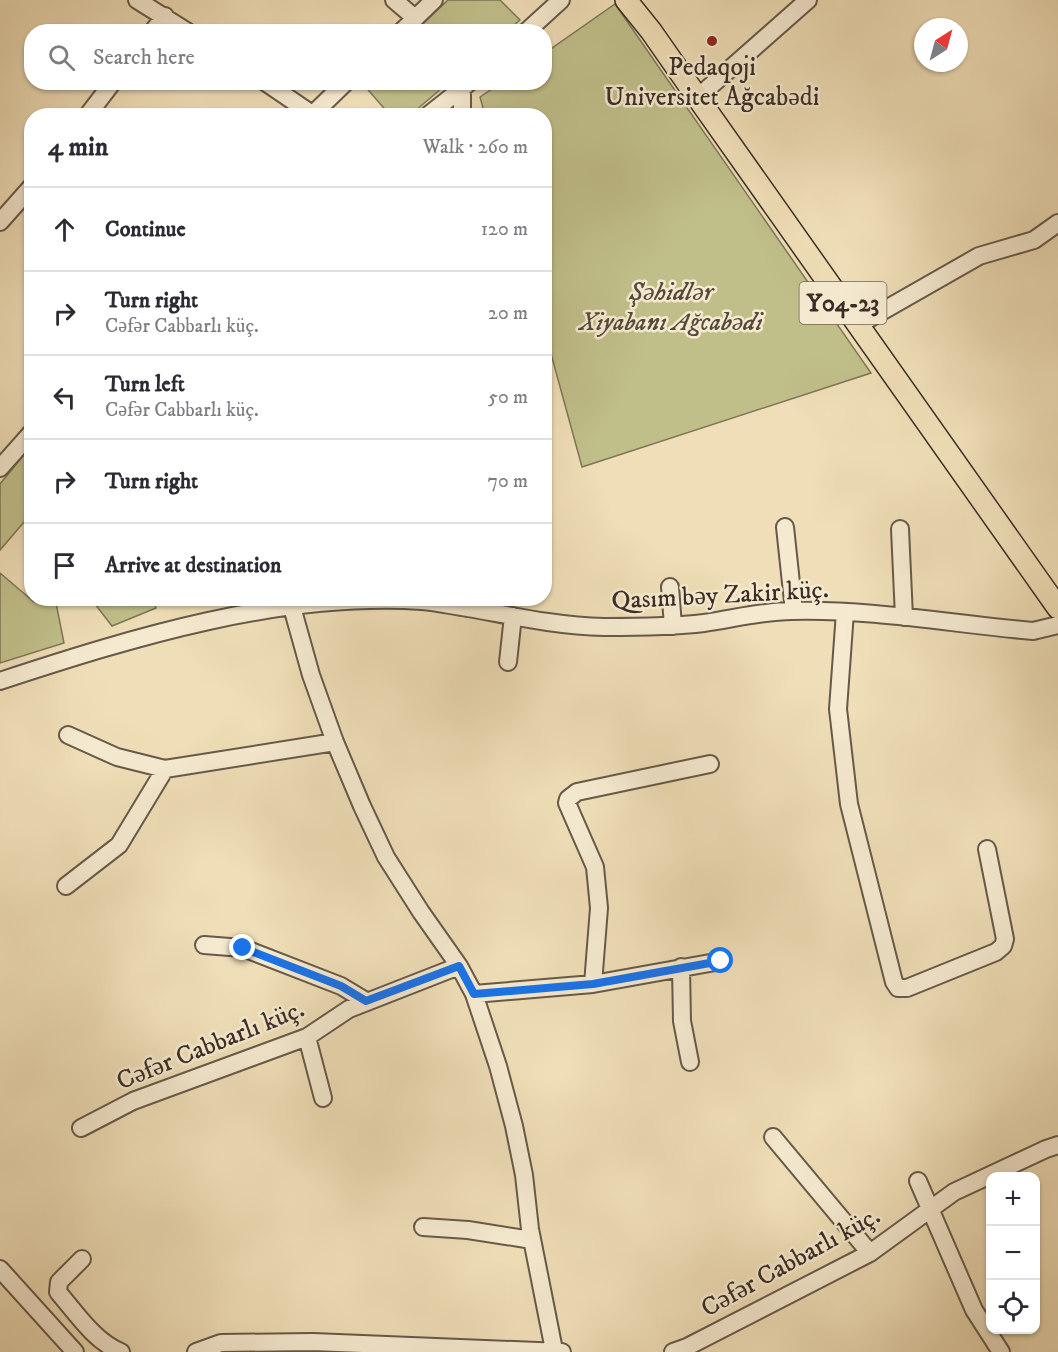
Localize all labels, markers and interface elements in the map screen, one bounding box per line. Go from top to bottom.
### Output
north arrow [914,18,968,72]
search box [24,24,552,90]
marker: Pedaqoji Universitet Ağcabədi [705,34,719,48]
icon: search [45,41,78,74]
text: Search here [93,44,195,71]
place label: Pedaqoji Universitet Ağcabədi [605,51,819,114]
text: 4 min [48,131,108,164]
text: Walk · 260 m [423,135,528,160]
icon: ahead [48,213,81,246]
text: Continue [105,216,186,243]
text: 120 m [481,217,528,242]
park label: Şəhidlər Xiyabanı Ağcabədi [577,276,765,339]
road number: Y04-23 [800,282,886,324]
text: Turn right [105,287,198,314]
icon: right [48,297,81,330]
text: 20 m [488,301,528,326]
text: Cəfər Cabbarlı küç. [105,314,259,339]
text: Turn left [105,371,185,398]
icon: left [48,381,81,414]
text: 50 m [488,385,528,410]
text: Cəfər Cabbarlı küç. [105,398,259,423]
icon: right [48,465,81,498]
text: Turn right [105,468,198,495]
text: 70 m [487,469,528,494]
icon: arrive [48,549,81,582]
text: Arrive at destination [105,552,282,579]
street label: Qasım bəy Zakir küç. [611,573,830,618]
route end [229,934,255,960]
route start [707,947,733,973]
street label: Cəfər Cabbarlı küç. [112,993,309,1098]
map controls [986,1172,1040,1334]
button: + [986,1172,1040,1226]
street label: Cəfər Cabbarlı küç. [695,1199,886,1325]
button: − [986,1226,1040,1280]
button: locate [986,1280,1040,1334]

